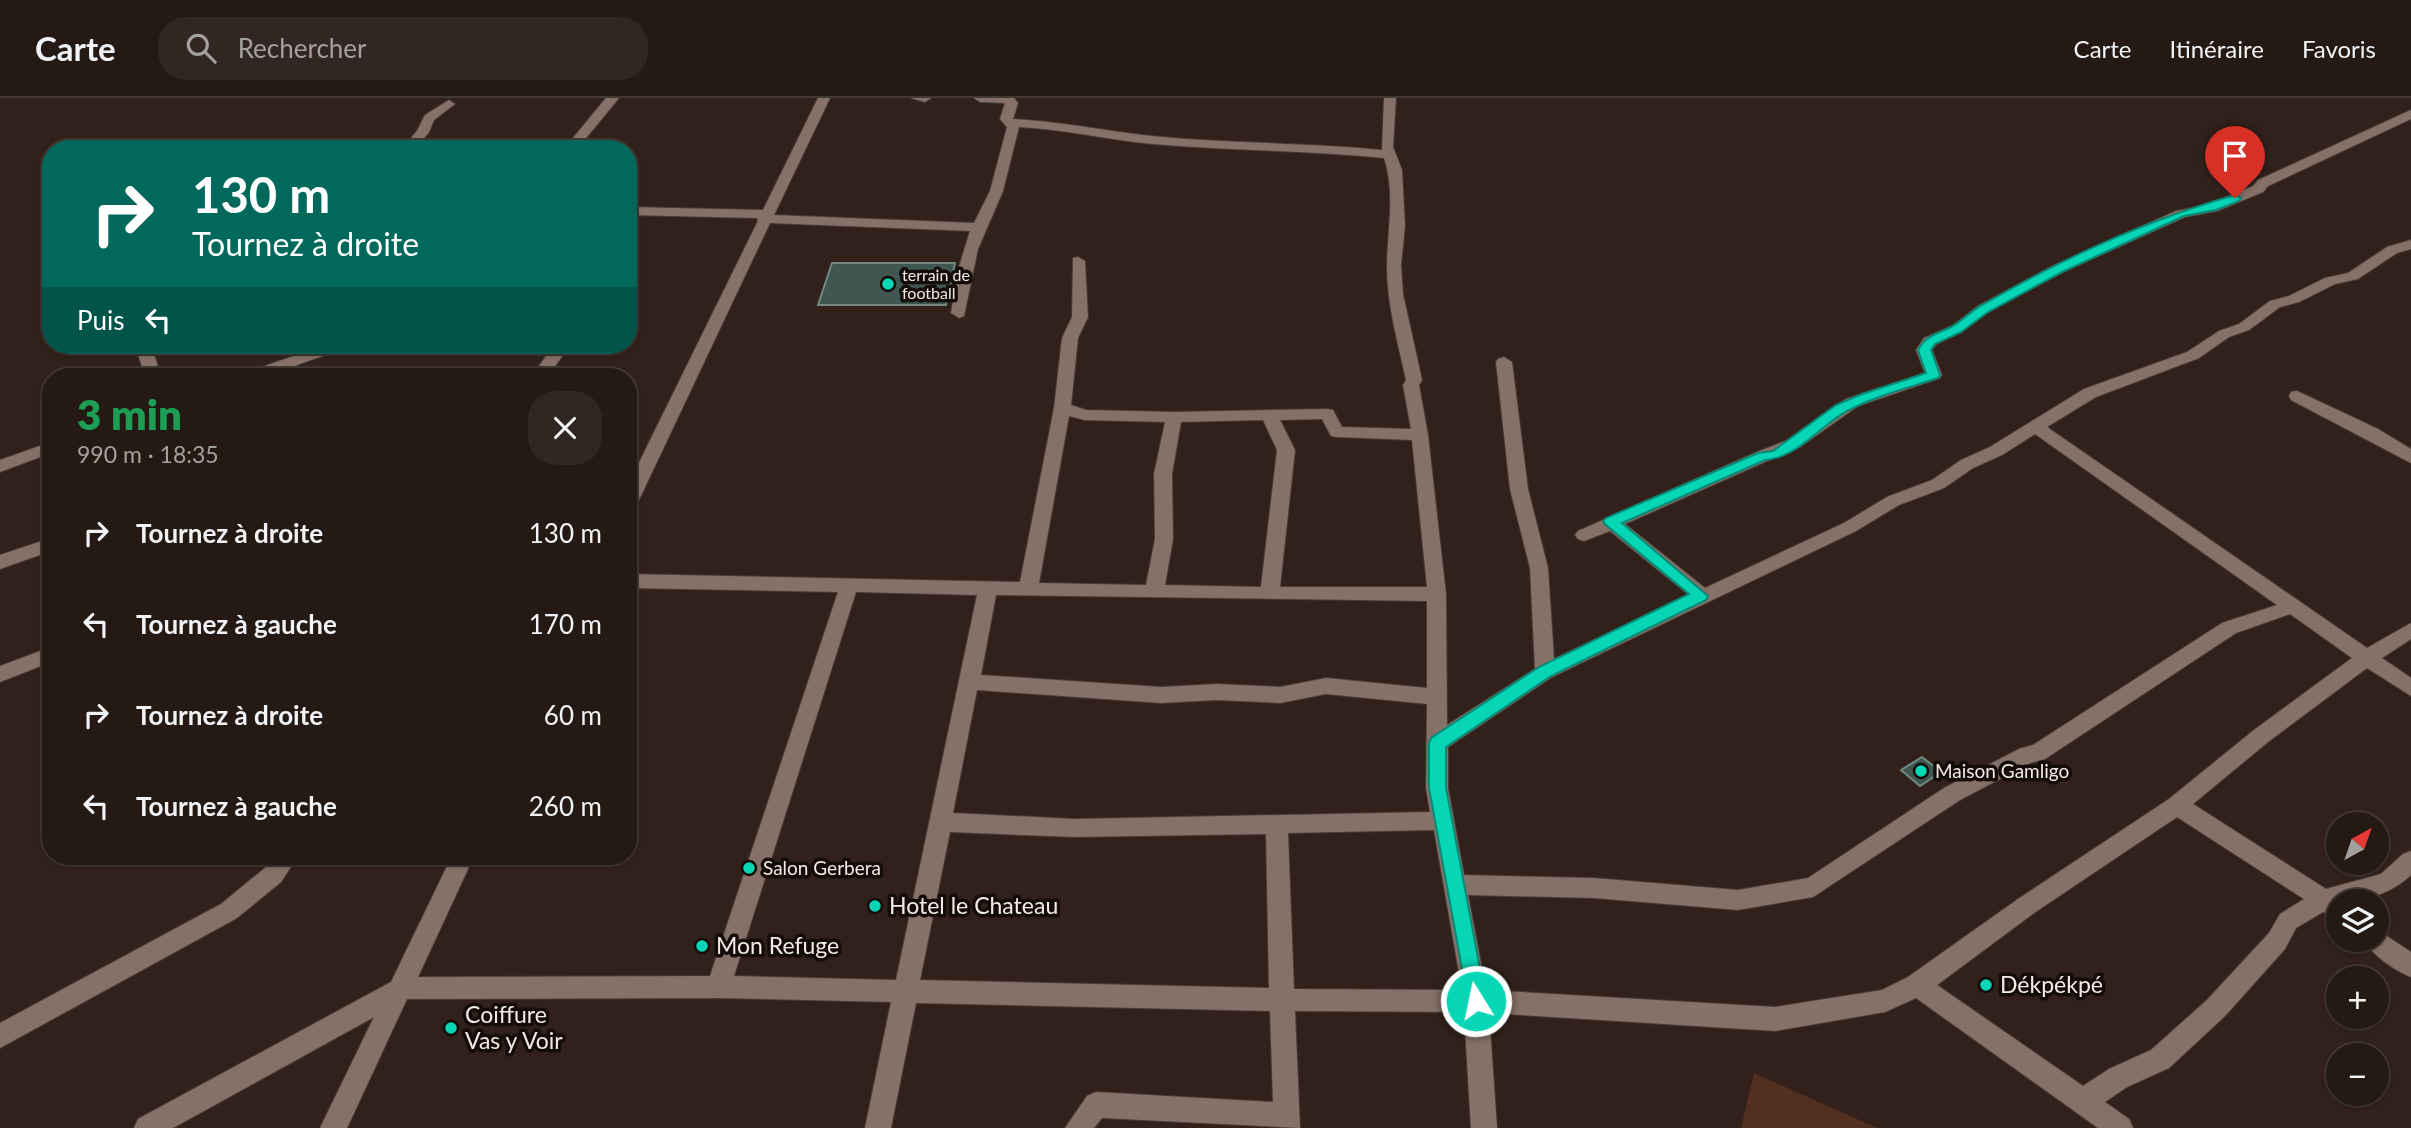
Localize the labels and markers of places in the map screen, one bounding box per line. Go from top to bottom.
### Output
pin [2205,126,2265,198]
place label: terrain de football [902,265,970,302]
marker: terrain de football [880,276,896,292]
place label: Maison Gamligo [1935,759,2069,782]
marker: Maison Gamligo [1913,763,1929,779]
place label: Salon Gerbera [763,856,881,879]
marker: Salon Gerbera [741,860,757,876]
place label: Hotel le Chateau [889,891,1058,919]
marker: Hotel le Chateau [867,898,883,914]
place label: Mon Refuge [716,931,839,959]
marker: Mon Refuge [694,938,710,954]
place label: Dékpékpé [2000,970,2103,998]
marker: Dékpékpé [1978,977,1994,993]
place label: Coiffure Vas y Voir [465,1000,563,1054]
marker: Coiffure Vas y Voir [443,1020,459,1036]

